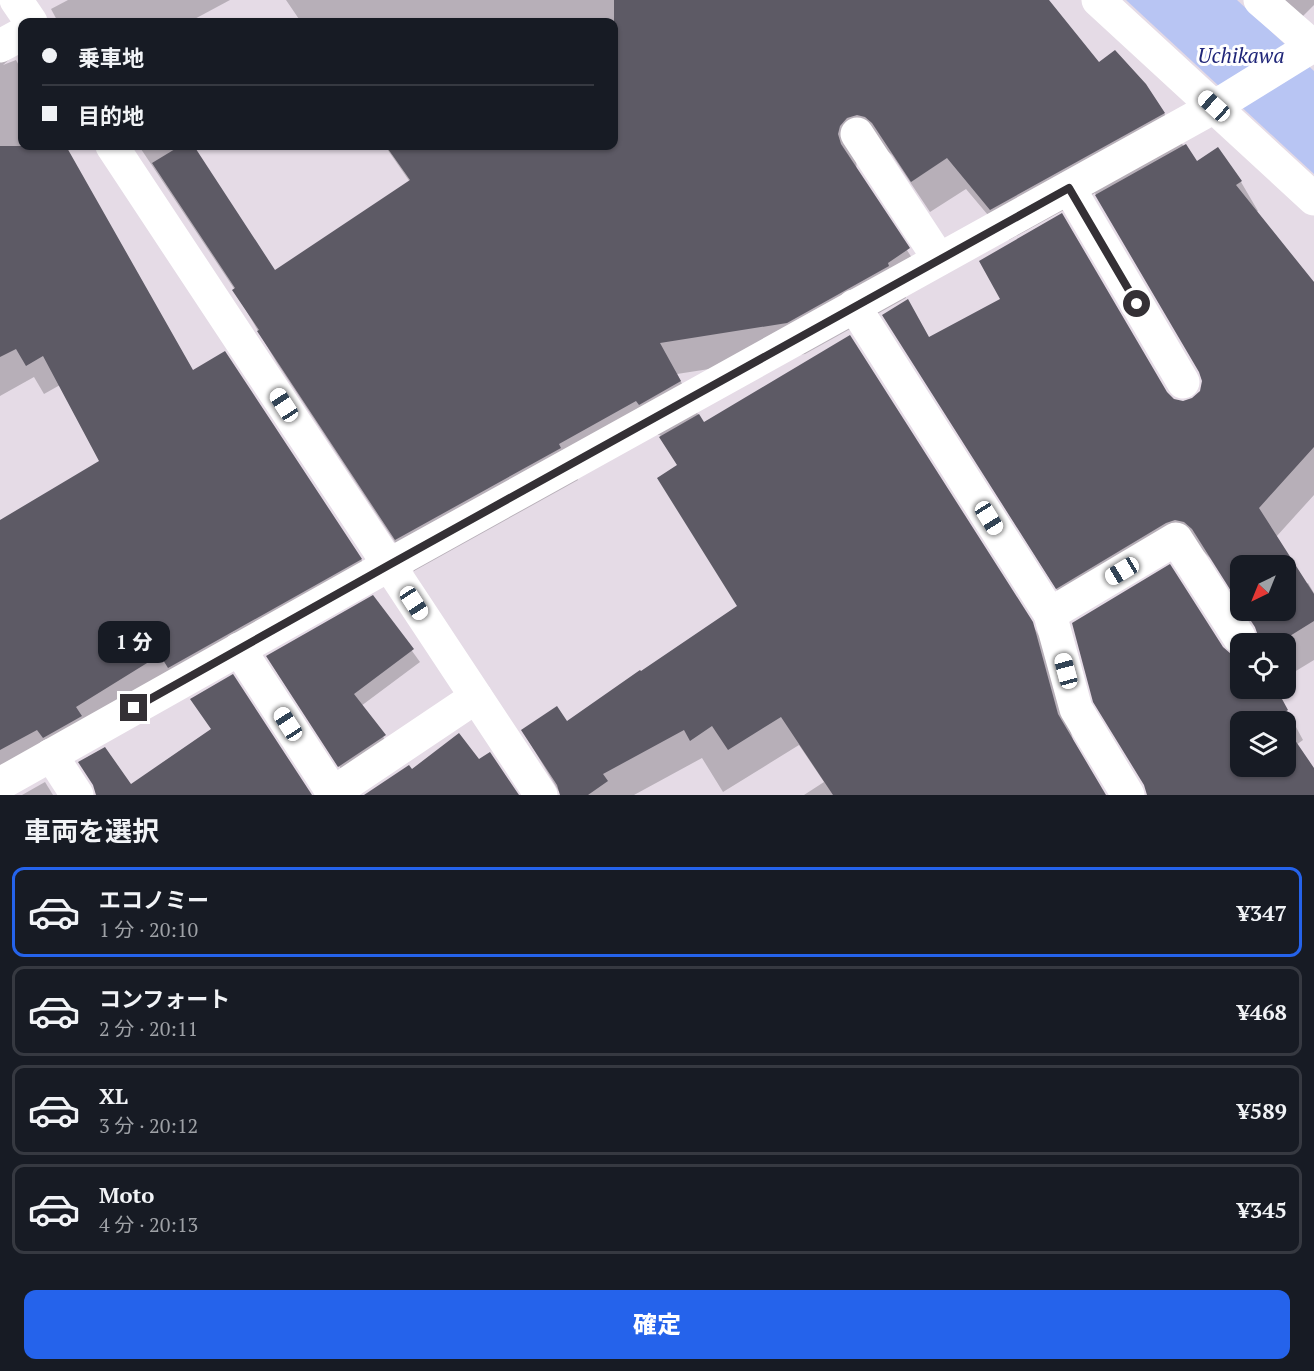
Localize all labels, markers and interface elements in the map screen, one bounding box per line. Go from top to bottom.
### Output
water label: Uchikawa [1198,41,1284,69]
text: 乗車地 [78,43,144,72]
car [1195,87,1233,125]
text: 目的地 [78,101,144,130]
route start [1123,290,1150,317]
car [267,385,301,425]
car [972,498,1006,538]
car [1102,554,1142,588]
north arrow [1230,555,1296,621]
map controls [1230,555,1296,777]
car [397,583,431,623]
callout: 1 分 [98,621,170,663]
text: 1 分 [116,628,152,655]
button: locate [1230,633,1296,699]
car [1053,651,1079,691]
route end [120,694,147,721]
car [271,704,305,744]
button: layers [1230,711,1296,777]
text: 車両を選択 [24,813,159,849]
icon: car [27,885,81,939]
text: エコノミー [99,885,209,914]
text: ¥347 [1237,898,1287,927]
text: 1 分 · 20:10 [99,916,198,943]
icon: car [27,984,81,1038]
text: コンフォート [99,984,230,1013]
text: ¥468 [1237,997,1287,1026]
text: 2 分 · 20:11 [99,1015,198,1042]
text: XL [99,1081,128,1110]
icon: car [27,1083,81,1137]
text: ¥589 [1237,1096,1287,1125]
text: 3 分 · 20:12 [99,1112,198,1139]
text: Moto [99,1180,154,1209]
icon: car [27,1182,81,1236]
text: ¥345 [1237,1195,1287,1224]
text: 4 分 · 20:13 [99,1211,198,1238]
button: 確定 [24,1290,1290,1359]

